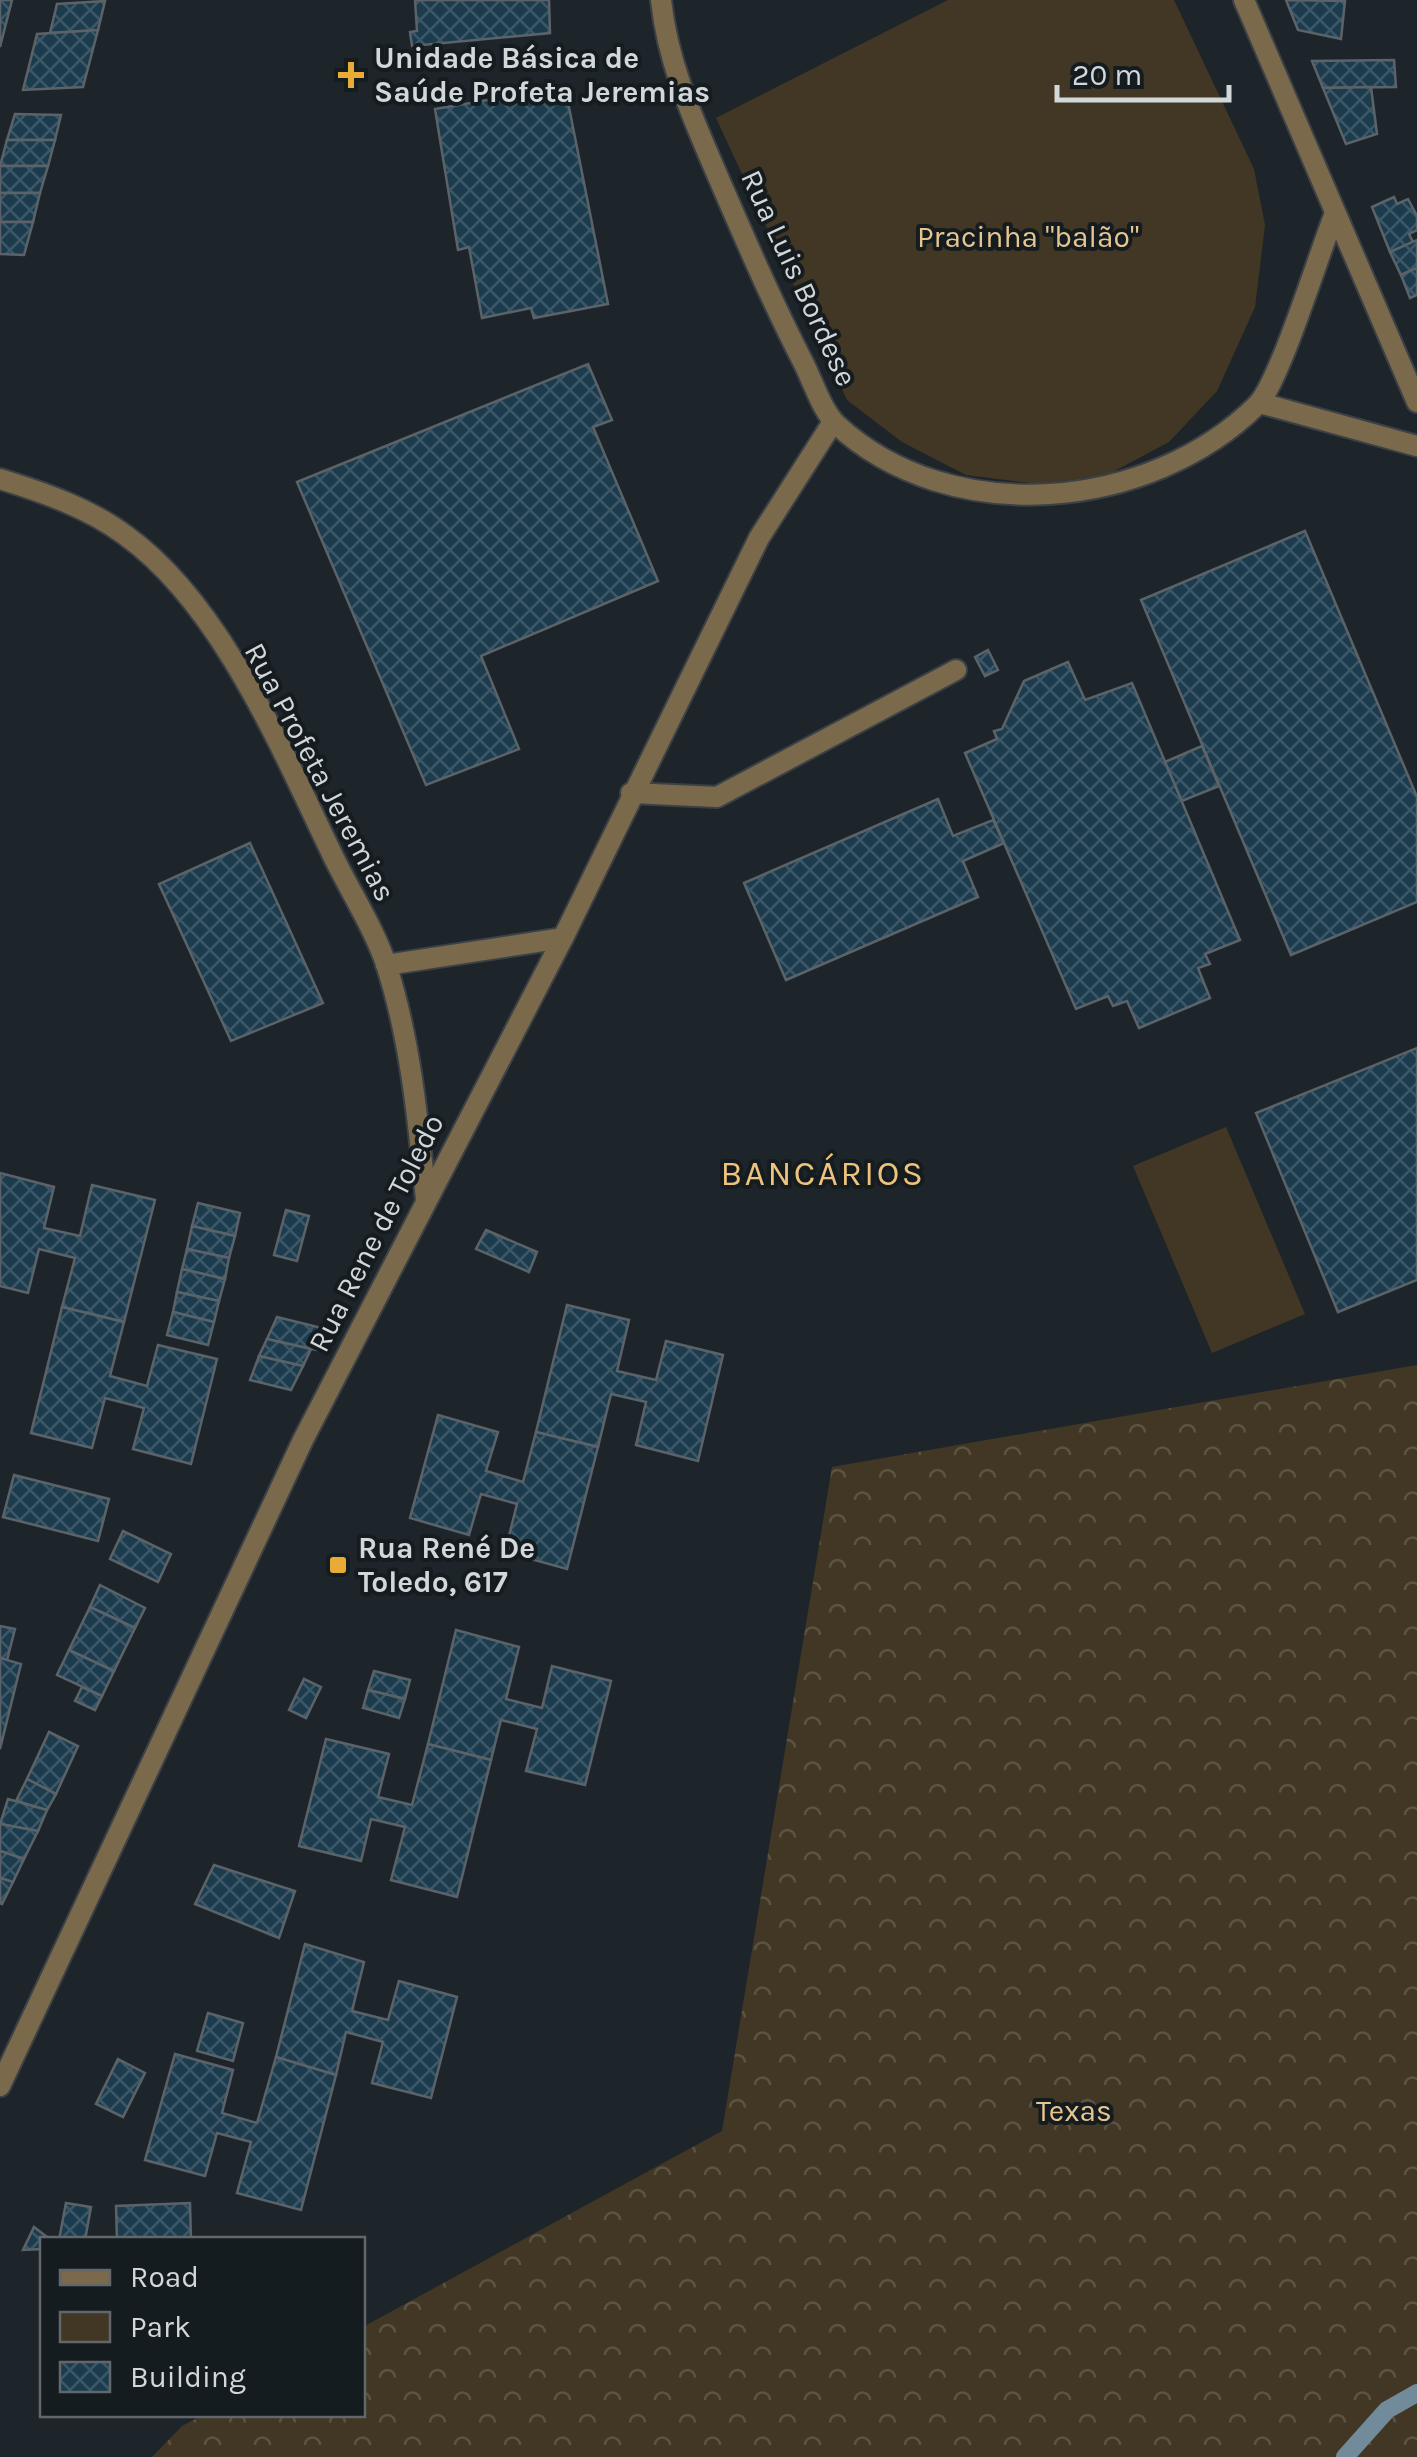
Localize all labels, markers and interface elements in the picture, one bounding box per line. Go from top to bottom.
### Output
place label: Unidade Básica de Saúde Profeta Jeremias [374,40,710,110]
scale bar [1057,40,1230,102]
text: 20 m [1072,57,1142,93]
marker: Unidade Básica de Saúde Profeta Jeremias [338,62,364,88]
street label: Rua Luis Bordese [733,164,865,392]
park label: Pracinha "balão" [917,219,1139,255]
street label: Rua Profeta Jeremias [237,637,403,907]
street label: Rua Rene de Toledo [301,1108,451,1358]
district label: BANCÁRIOS [721,1153,925,1194]
place label: Rua René De Toledo, 617 [358,1530,535,1600]
marker: Rua René De Toledo, 617 [327,1554,349,1576]
park label: Texas [1036,2093,1112,2129]
legend [40,2237,365,2417]
text: Road [130,2259,199,2295]
text: Park [130,2309,191,2345]
text: Building [130,2359,246,2395]

